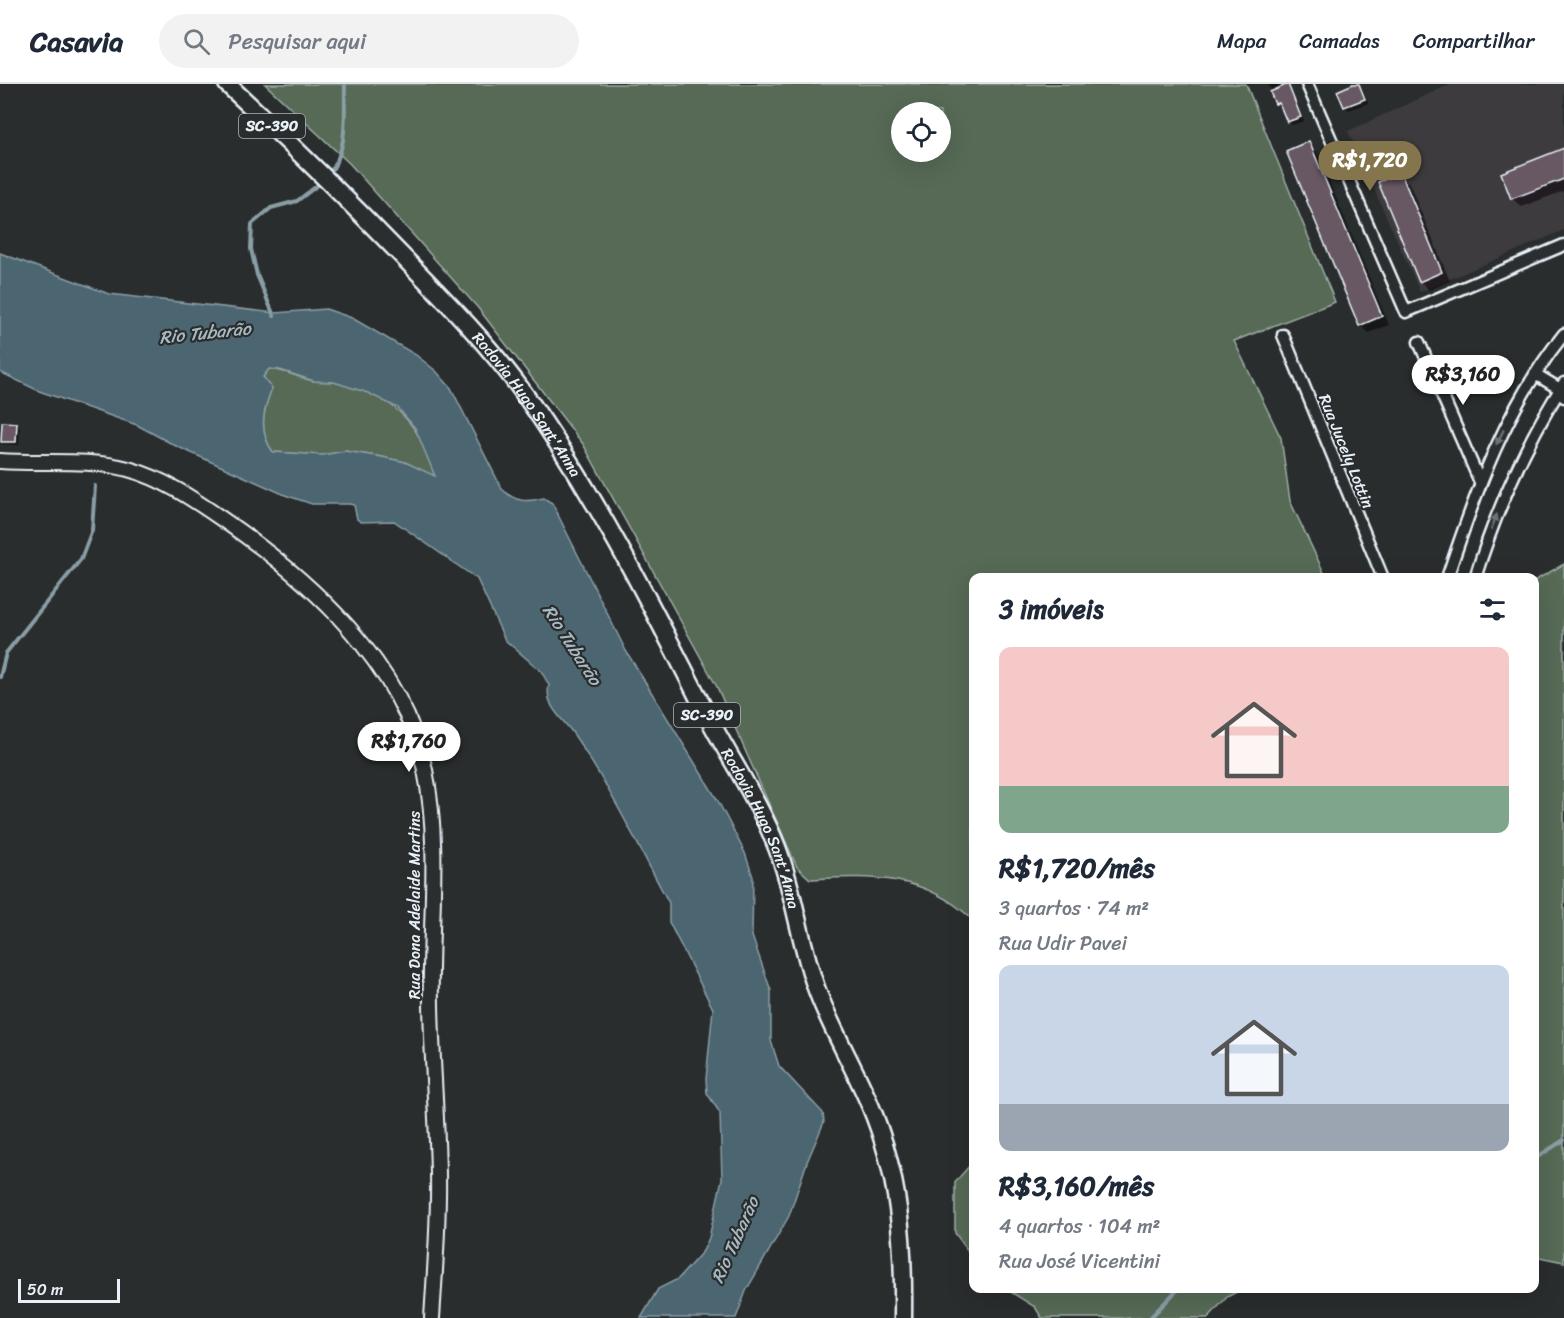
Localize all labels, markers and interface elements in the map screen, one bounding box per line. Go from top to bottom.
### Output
search box [159,14,579,68]
text: Casavia [30,17,123,66]
text: Pesquisar aqui [228,22,366,61]
text: Mapa [1217,22,1266,60]
text: Camadas [1299,22,1380,60]
text: Compartilhar [1413,22,1534,60]
icon: search [180,25,213,58]
map controls [891,102,951,162]
button: locate [891,102,951,162]
road number: SC-390 [239,114,305,138]
pin: R$1,720 [1315,141,1425,192]
text: R$1,720 [1332,143,1408,178]
water label: Rio Tubarão [158,312,254,354]
street label: Rodovia Hugo Sant'Anna [465,325,590,483]
pin: R$3,160 [1408,355,1518,406]
text: R$3,160 [1426,357,1500,392]
street label: Rua Jucely Lottin [1310,389,1383,513]
one-way arrow [1495,429,1505,446]
one-way arrow [1489,513,1499,531]
text: 3 imóveis [999,586,1104,632]
icon: filters [1476,593,1509,626]
water label: Rio Tubarão [534,598,611,694]
icon: home [1200,686,1308,794]
road number: SC-390 [674,703,740,727]
pin: R$1,760 [354,722,464,773]
text: R$1,760 [372,724,446,759]
street label: Rodovia Hugo Sant'Anna [713,742,808,912]
street label: Rua Dona Adelaide Martins [400,810,429,999]
text: R$1,720/mês [999,845,1155,891]
text: 3 quartos · 74 m² [999,891,1149,926]
text: Rua Udir Pavei [999,926,1127,961]
icon: home [1200,1004,1308,1112]
text: R$3,160/mês [999,1163,1154,1209]
water label: Rio Tubarão [702,1190,769,1288]
text: 4 quartos · 104 m² [999,1209,1160,1244]
text: Rua José Vicentini [999,1244,1160,1279]
text: 50 m [27,1275,63,1304]
scale bar [18,1276,120,1304]

